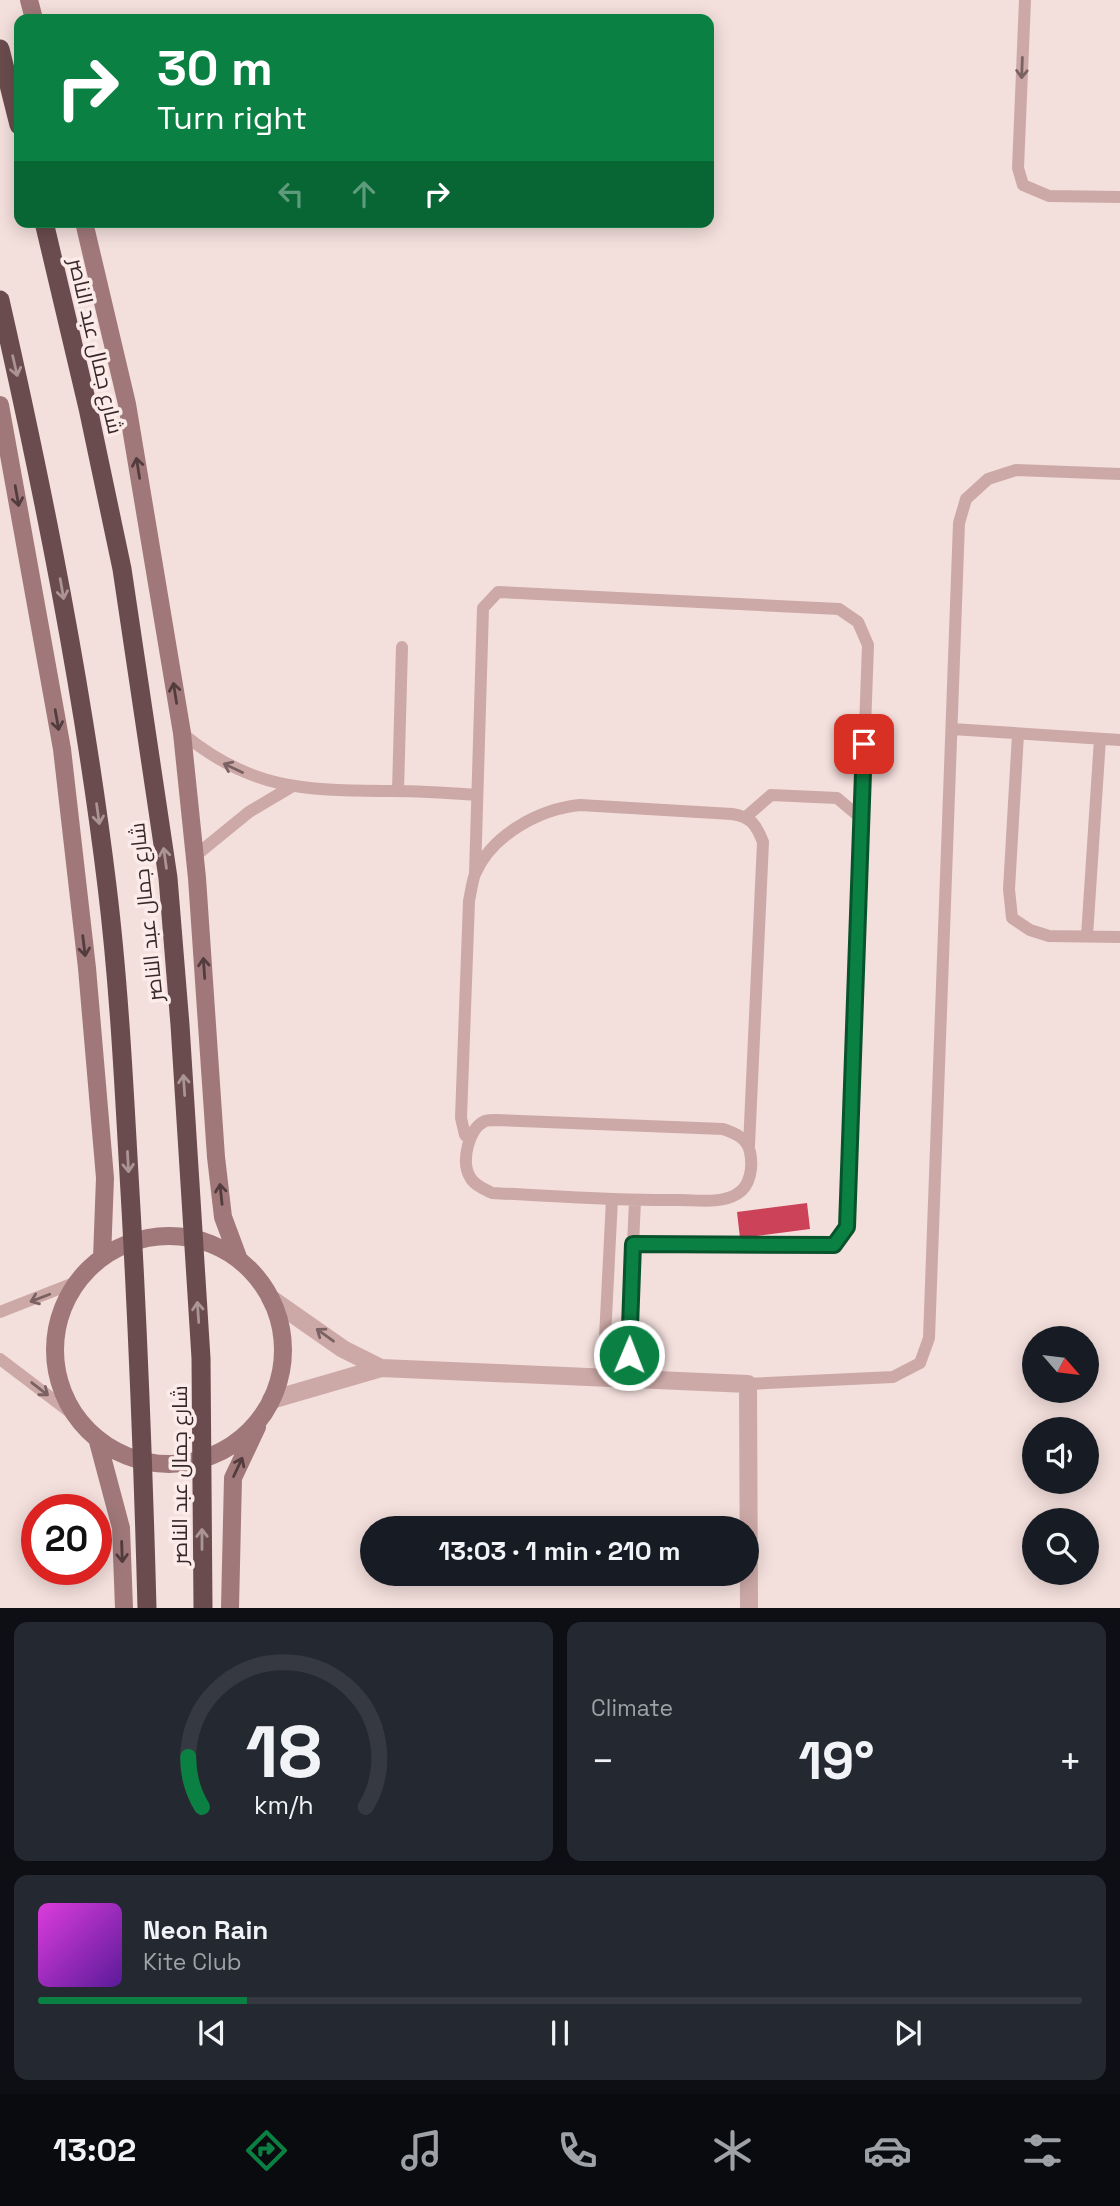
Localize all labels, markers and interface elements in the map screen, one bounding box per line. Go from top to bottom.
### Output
text: 30 m [157,37,273,99]
icon: right [42,42,133,133]
one-way arrow [1016,56,1029,79]
text: Turn right [157,98,307,138]
icon: left [272,175,310,213]
icon: ahead [345,175,383,213]
icon: right [418,175,456,213]
street label: شارع جمال عبد الناصر [61,255,129,437]
one-way arrow [9,355,22,377]
one-way arrow [131,457,144,480]
one-way arrow [11,484,25,507]
one-way arrow [56,577,69,600]
one-way arrow [168,682,181,705]
one-way arrow [50,708,64,731]
pin [834,714,894,774]
icon: arrive [845,725,883,763]
one-way arrow [223,761,244,774]
one-way arrow [91,802,104,825]
street label: شارع جمال عبد الناصر [123,821,170,1004]
one-way arrow [158,847,171,870]
one-way arrow [78,934,91,957]
one-way arrow [197,957,210,979]
one-way arrow [177,1074,190,1097]
one-way arrow [122,1151,135,1174]
one-way arrow [214,1184,227,1206]
one-way arrow [30,1292,52,1305]
one-way arrow [191,1301,204,1324]
position arrow [592,1318,666,1392]
north arrow [1022,1326,1099,1404]
map controls [1022,1326,1099,1585]
one-way arrow [316,1328,335,1342]
one-way arrow [30,1381,48,1396]
street label: شارع جمال عبد الناصر [166,1385,194,1566]
button: sound [1022,1417,1099,1494]
one-way arrow [232,1457,246,1478]
speed limit sign: 20 [21,1494,112,1585]
button: search [1022,1508,1099,1585]
one-way arrow [195,1528,209,1551]
text: 13:03 · 1 min · 210 m [438,1534,681,1568]
one-way arrow [115,1541,128,1564]
text: Climate [591,1693,673,1723]
text: 18 [245,1706,322,1799]
text: 19° [798,1728,875,1794]
text: − [591,1737,615,1785]
text: + [1058,1737,1082,1785]
text: km/h [254,1789,313,1821]
text: Neon Rain [143,1913,268,1947]
text: Kite Club [143,1947,242,1977]
icon: previous [193,2014,231,2052]
icon: pause [541,2014,579,2052]
icon: next [889,2014,927,2052]
icon: directions [242,2126,291,2175]
icon: music [397,2126,446,2175]
icon: phone [553,2126,602,2175]
icon: climate [708,2126,757,2175]
icon: car [863,2126,912,2175]
icon: filters [1018,2126,1067,2175]
text: 13:02 [53,2130,136,2170]

